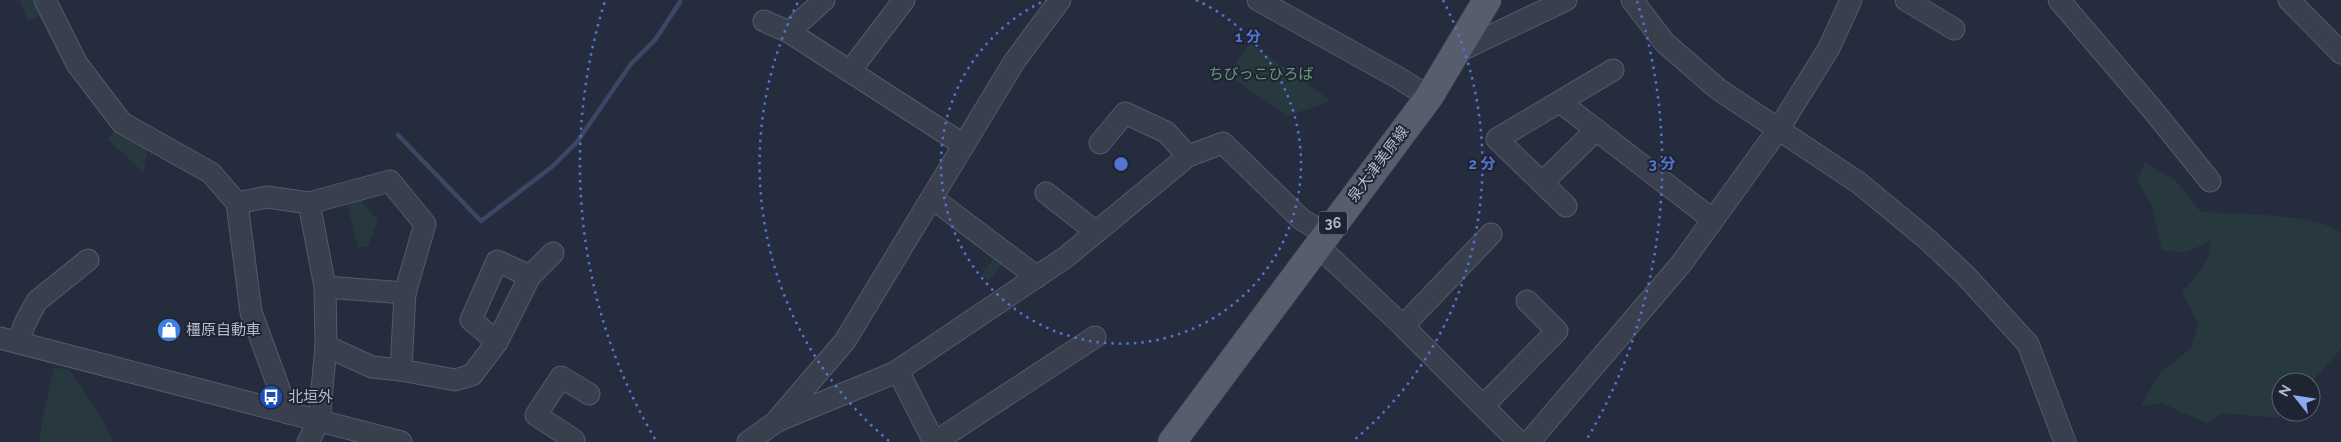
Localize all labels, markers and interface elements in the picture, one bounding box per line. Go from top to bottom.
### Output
text: 1 分 [1235,28,1261,46]
park label: ちびっこひろば [1208,65,1314,83]
street label: 泉大津美原線 [1344,123,1412,205]
centre of rings [1112,155,1130,173]
text: 2 分 [1468,155,1496,173]
text: 3 分 [1649,155,1675,173]
road number: 36 [1319,212,1347,234]
shop icon: 橿原自動車 [156,317,182,343]
place label: 橿原自動車 [186,321,261,339]
north arrow [2271,372,2321,422]
text: N [2275,382,2294,399]
bus stop icon: 北垣外 [258,384,284,410]
place label: 北垣外 [288,388,333,406]

